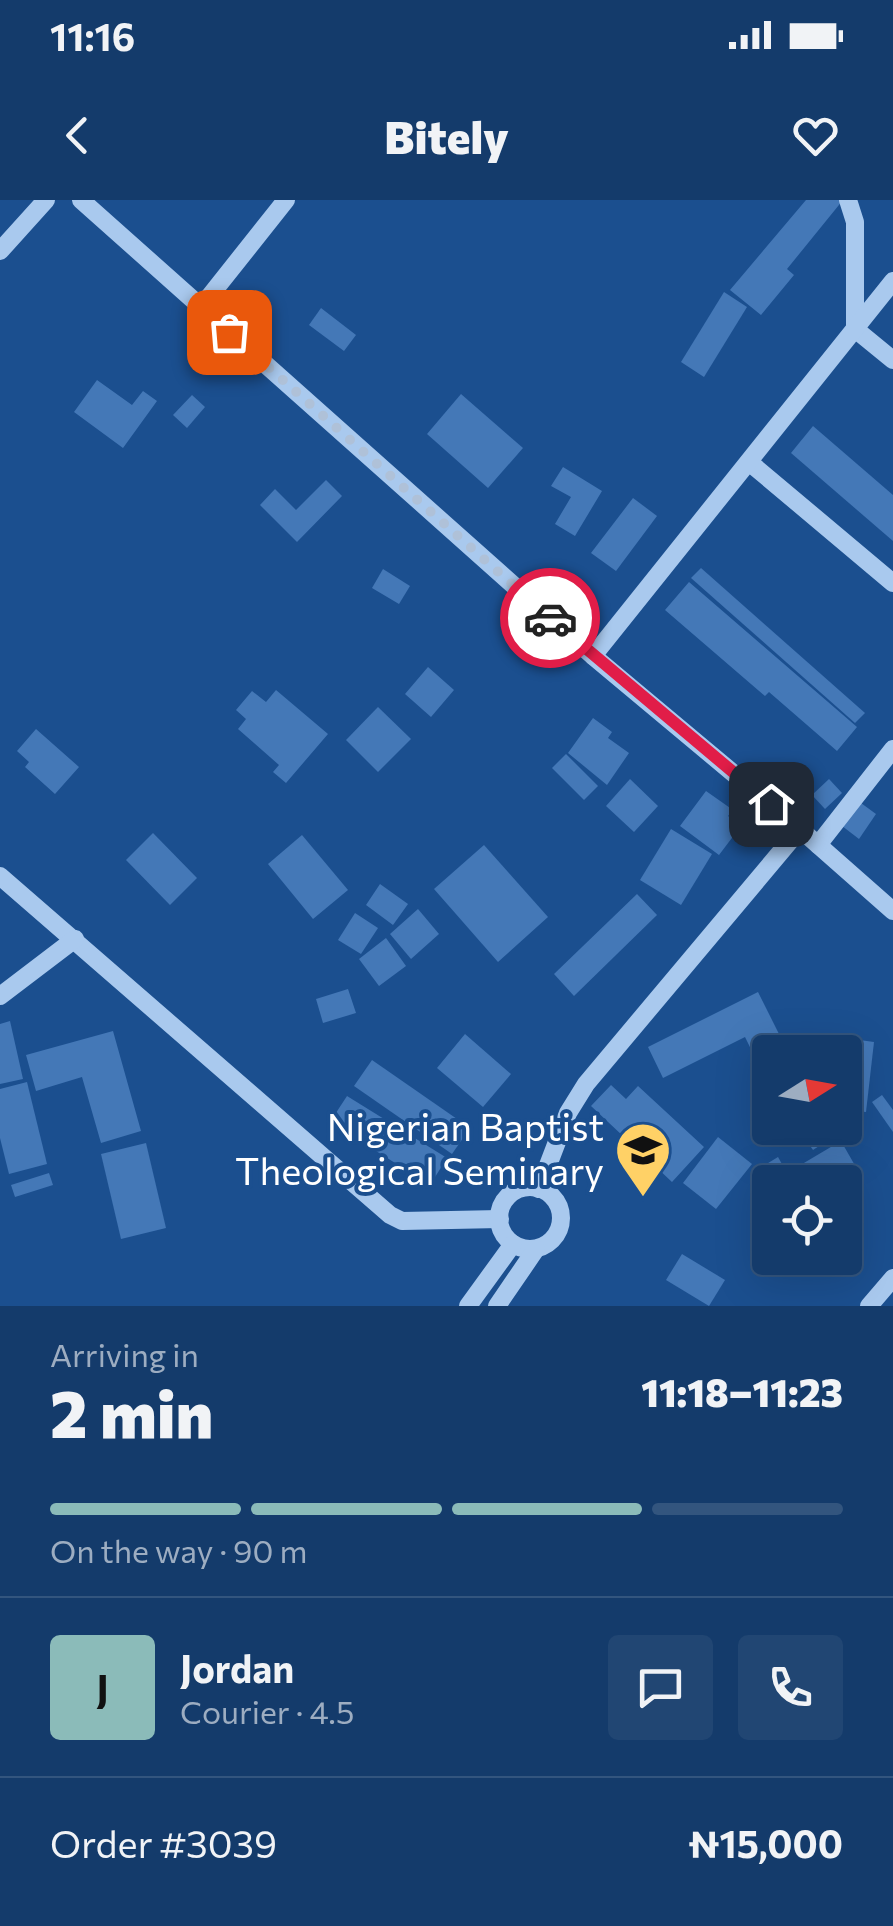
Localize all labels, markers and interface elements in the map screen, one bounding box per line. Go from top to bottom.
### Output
text: 11:16 [50,12,135,59]
icon: back [50,108,105,163]
text: Bitely [384,108,509,163]
icon: heart [788,108,843,163]
pin [187,290,272,375]
icon: bag [202,305,257,360]
courier [500,568,600,668]
icon: car [523,591,578,646]
pin [729,762,814,847]
icon: home [744,777,799,832]
north arrow [752,1035,862,1145]
map controls [752,1035,862,1275]
place label: Nigerian Baptist Theological Seminary [235,1102,604,1193]
school or university icon: Nigerian Baptist Theological Seminary [613,1120,673,1199]
button: locate [752,1165,862,1275]
text: Arriving in [50,1334,199,1374]
text: 11:18–11:23 [641,1368,843,1415]
text: 2 min [50,1372,213,1451]
text: On the way · 90 m [50,1530,307,1570]
button: chat [608,1635,713,1740]
button: phone [738,1635,843,1740]
text: Jordan [180,1644,294,1691]
text: J [96,1664,109,1711]
text: Courier · 4.5 [180,1691,354,1731]
text: Order #3039 [50,1819,277,1866]
text: ₦15,000 [688,1819,843,1866]

